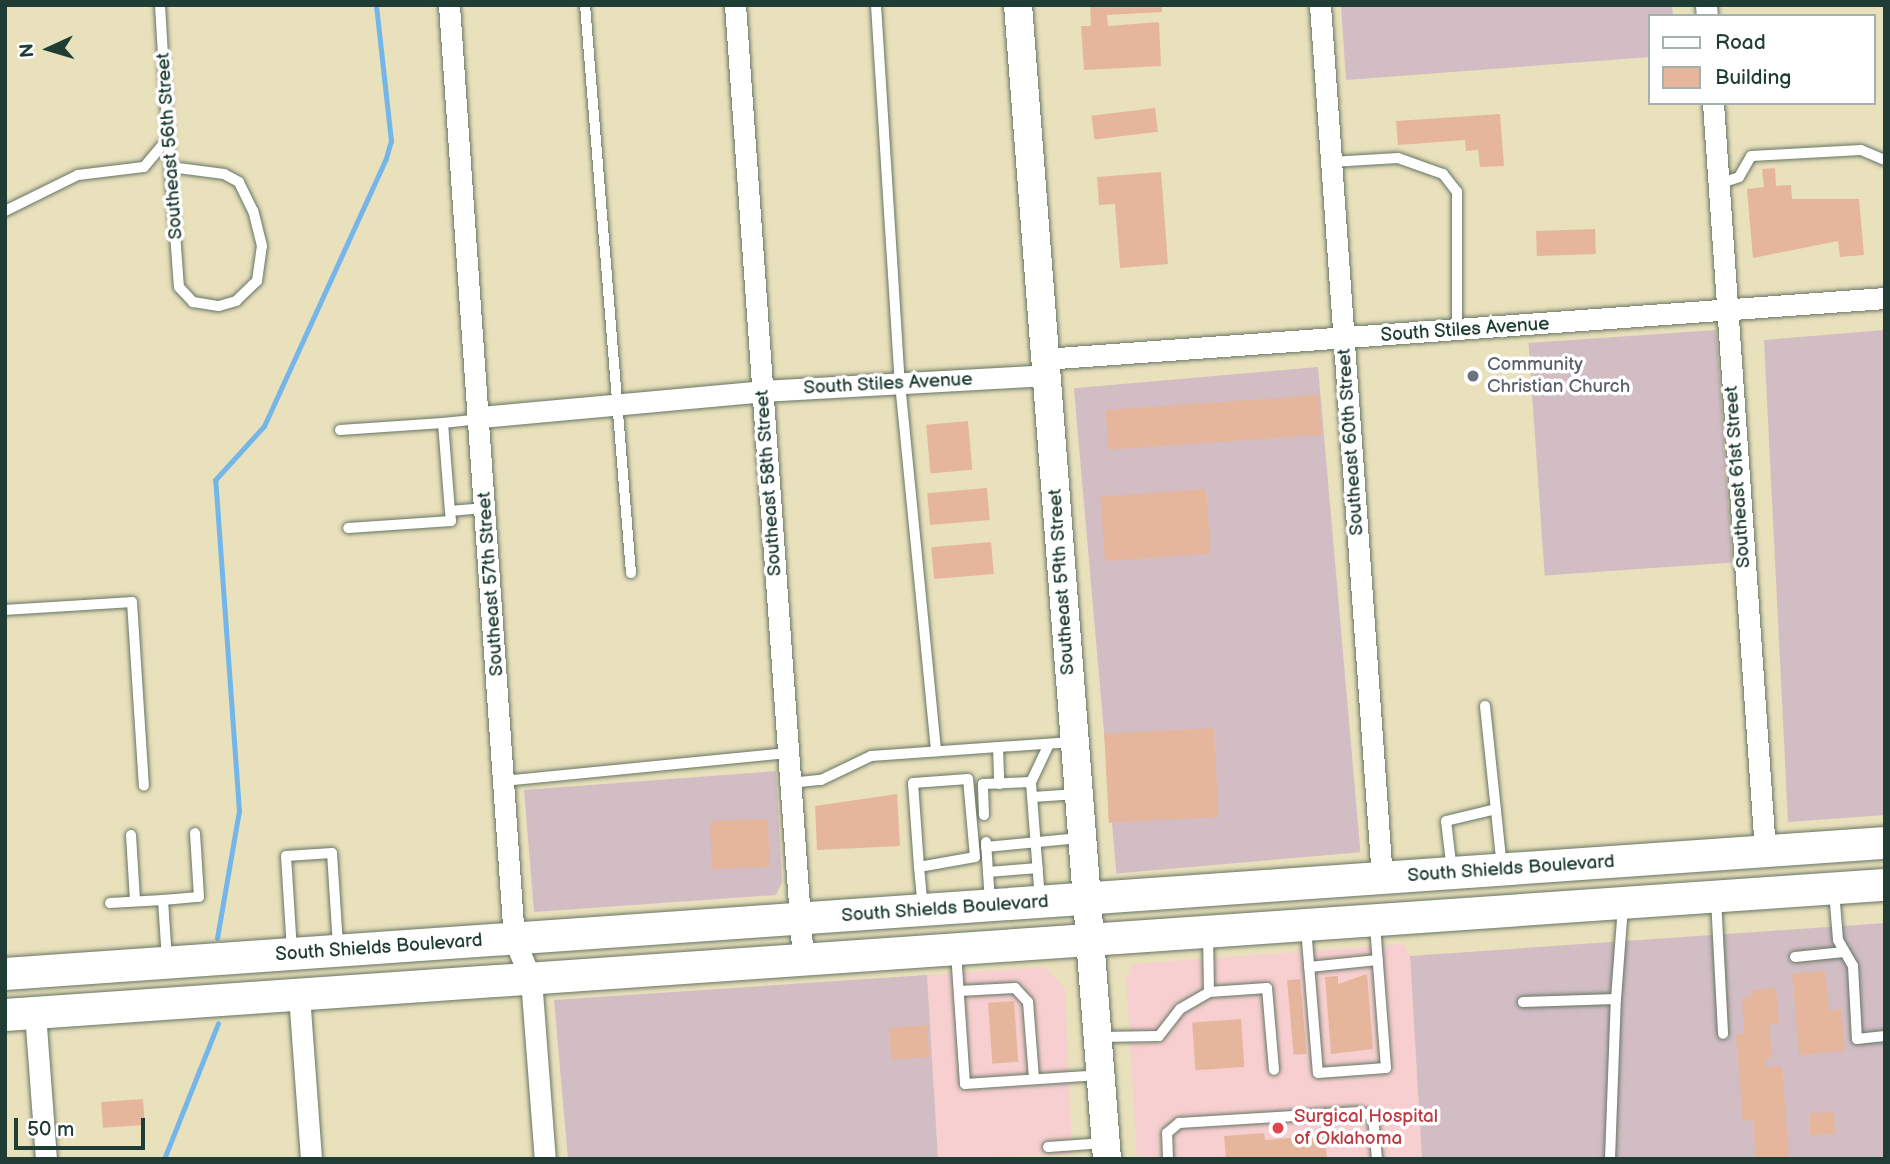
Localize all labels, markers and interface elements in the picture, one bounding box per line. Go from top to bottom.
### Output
north arrow [14,14,84,84]
legend [1648,14,1876,105]
text: Road [1715,30,1766,55]
text: N [16,43,40,58]
street label: Southeast 56th Street [152,52,188,240]
text: Building [1715,65,1791,90]
street label: South Stiles Avenue [1380,313,1550,347]
street label: Southeast 60th Street [1333,348,1369,536]
place label: Community Christian Church [1487,354,1630,398]
street label: South Stiles Avenue [803,368,973,400]
marker: Community Christian Church [1465,368,1481,384]
street label: Southeast 61st Street [1720,385,1756,569]
street label: Southeast 58th Street [751,389,787,577]
street label: Southeast 59th Street [1044,488,1080,676]
street label: Southeast 57th Street [473,491,509,677]
street label: South Shields Boulevard [1407,850,1615,888]
street label: South Shields Boulevard [841,890,1049,928]
street label: South Shields Boulevard [275,929,483,967]
scale bar [18,1104,149,1148]
place label: Surgical Hospital of Oklahoma [1294,1106,1438,1150]
text: 50 m [27,1117,74,1142]
marker: Surgical Hospital of Oklahoma [1268,1118,1288,1138]

